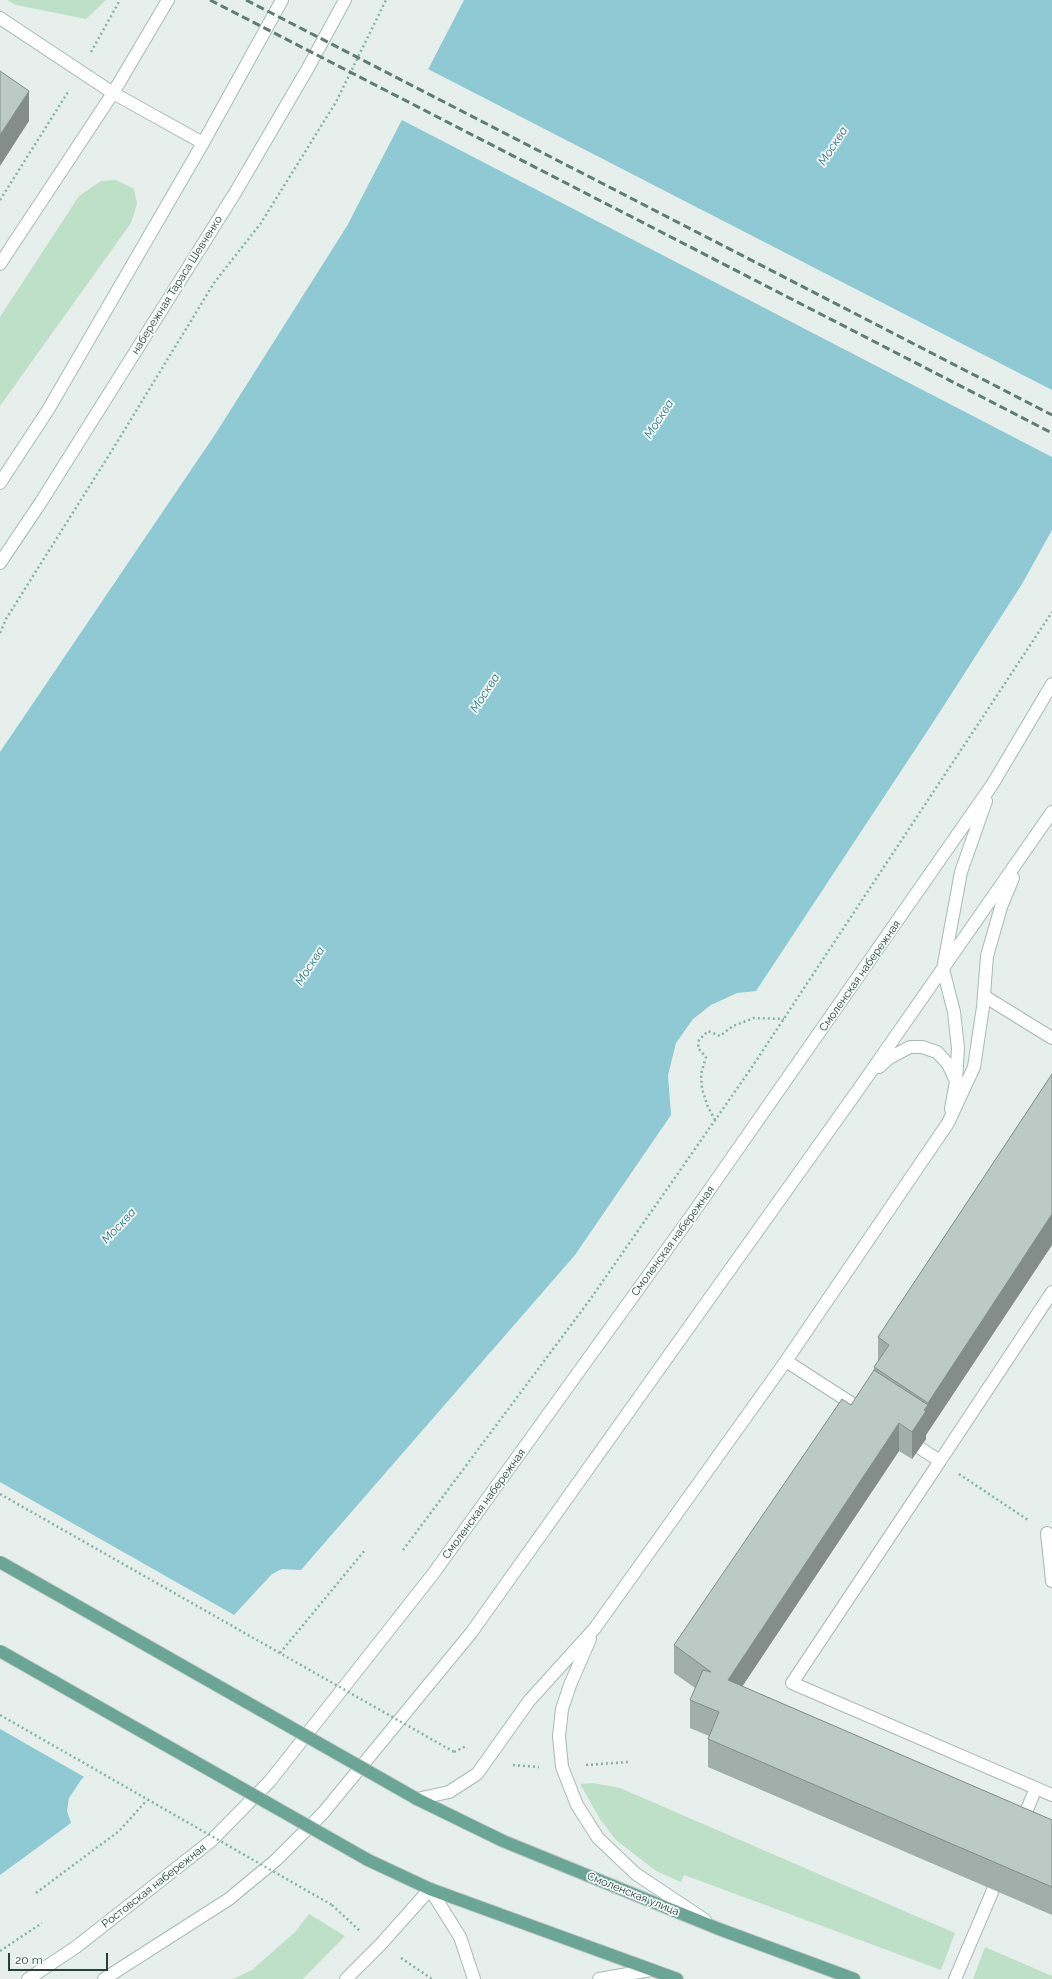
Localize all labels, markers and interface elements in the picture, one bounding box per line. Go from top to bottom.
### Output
water label: Москва [815,124,851,168]
street label: набережная Тараса Шевченко [129,213,225,357]
water label: Москва [641,397,677,441]
water label: Москва [467,671,503,715]
street label: Смоленская набережная [817,918,903,1034]
water label: Москва [292,944,328,988]
street label: Смоленская набережная [629,1183,717,1299]
water label: Москва [99,1205,139,1247]
street label: Смоленская набережная [440,1446,528,1562]
street label: Ростовская набережная [99,1841,209,1931]
street label: Смоленская улица [585,1869,681,1919]
scale bar [10,1945,110,1971]
text: 20 m [15,1953,43,1967]

